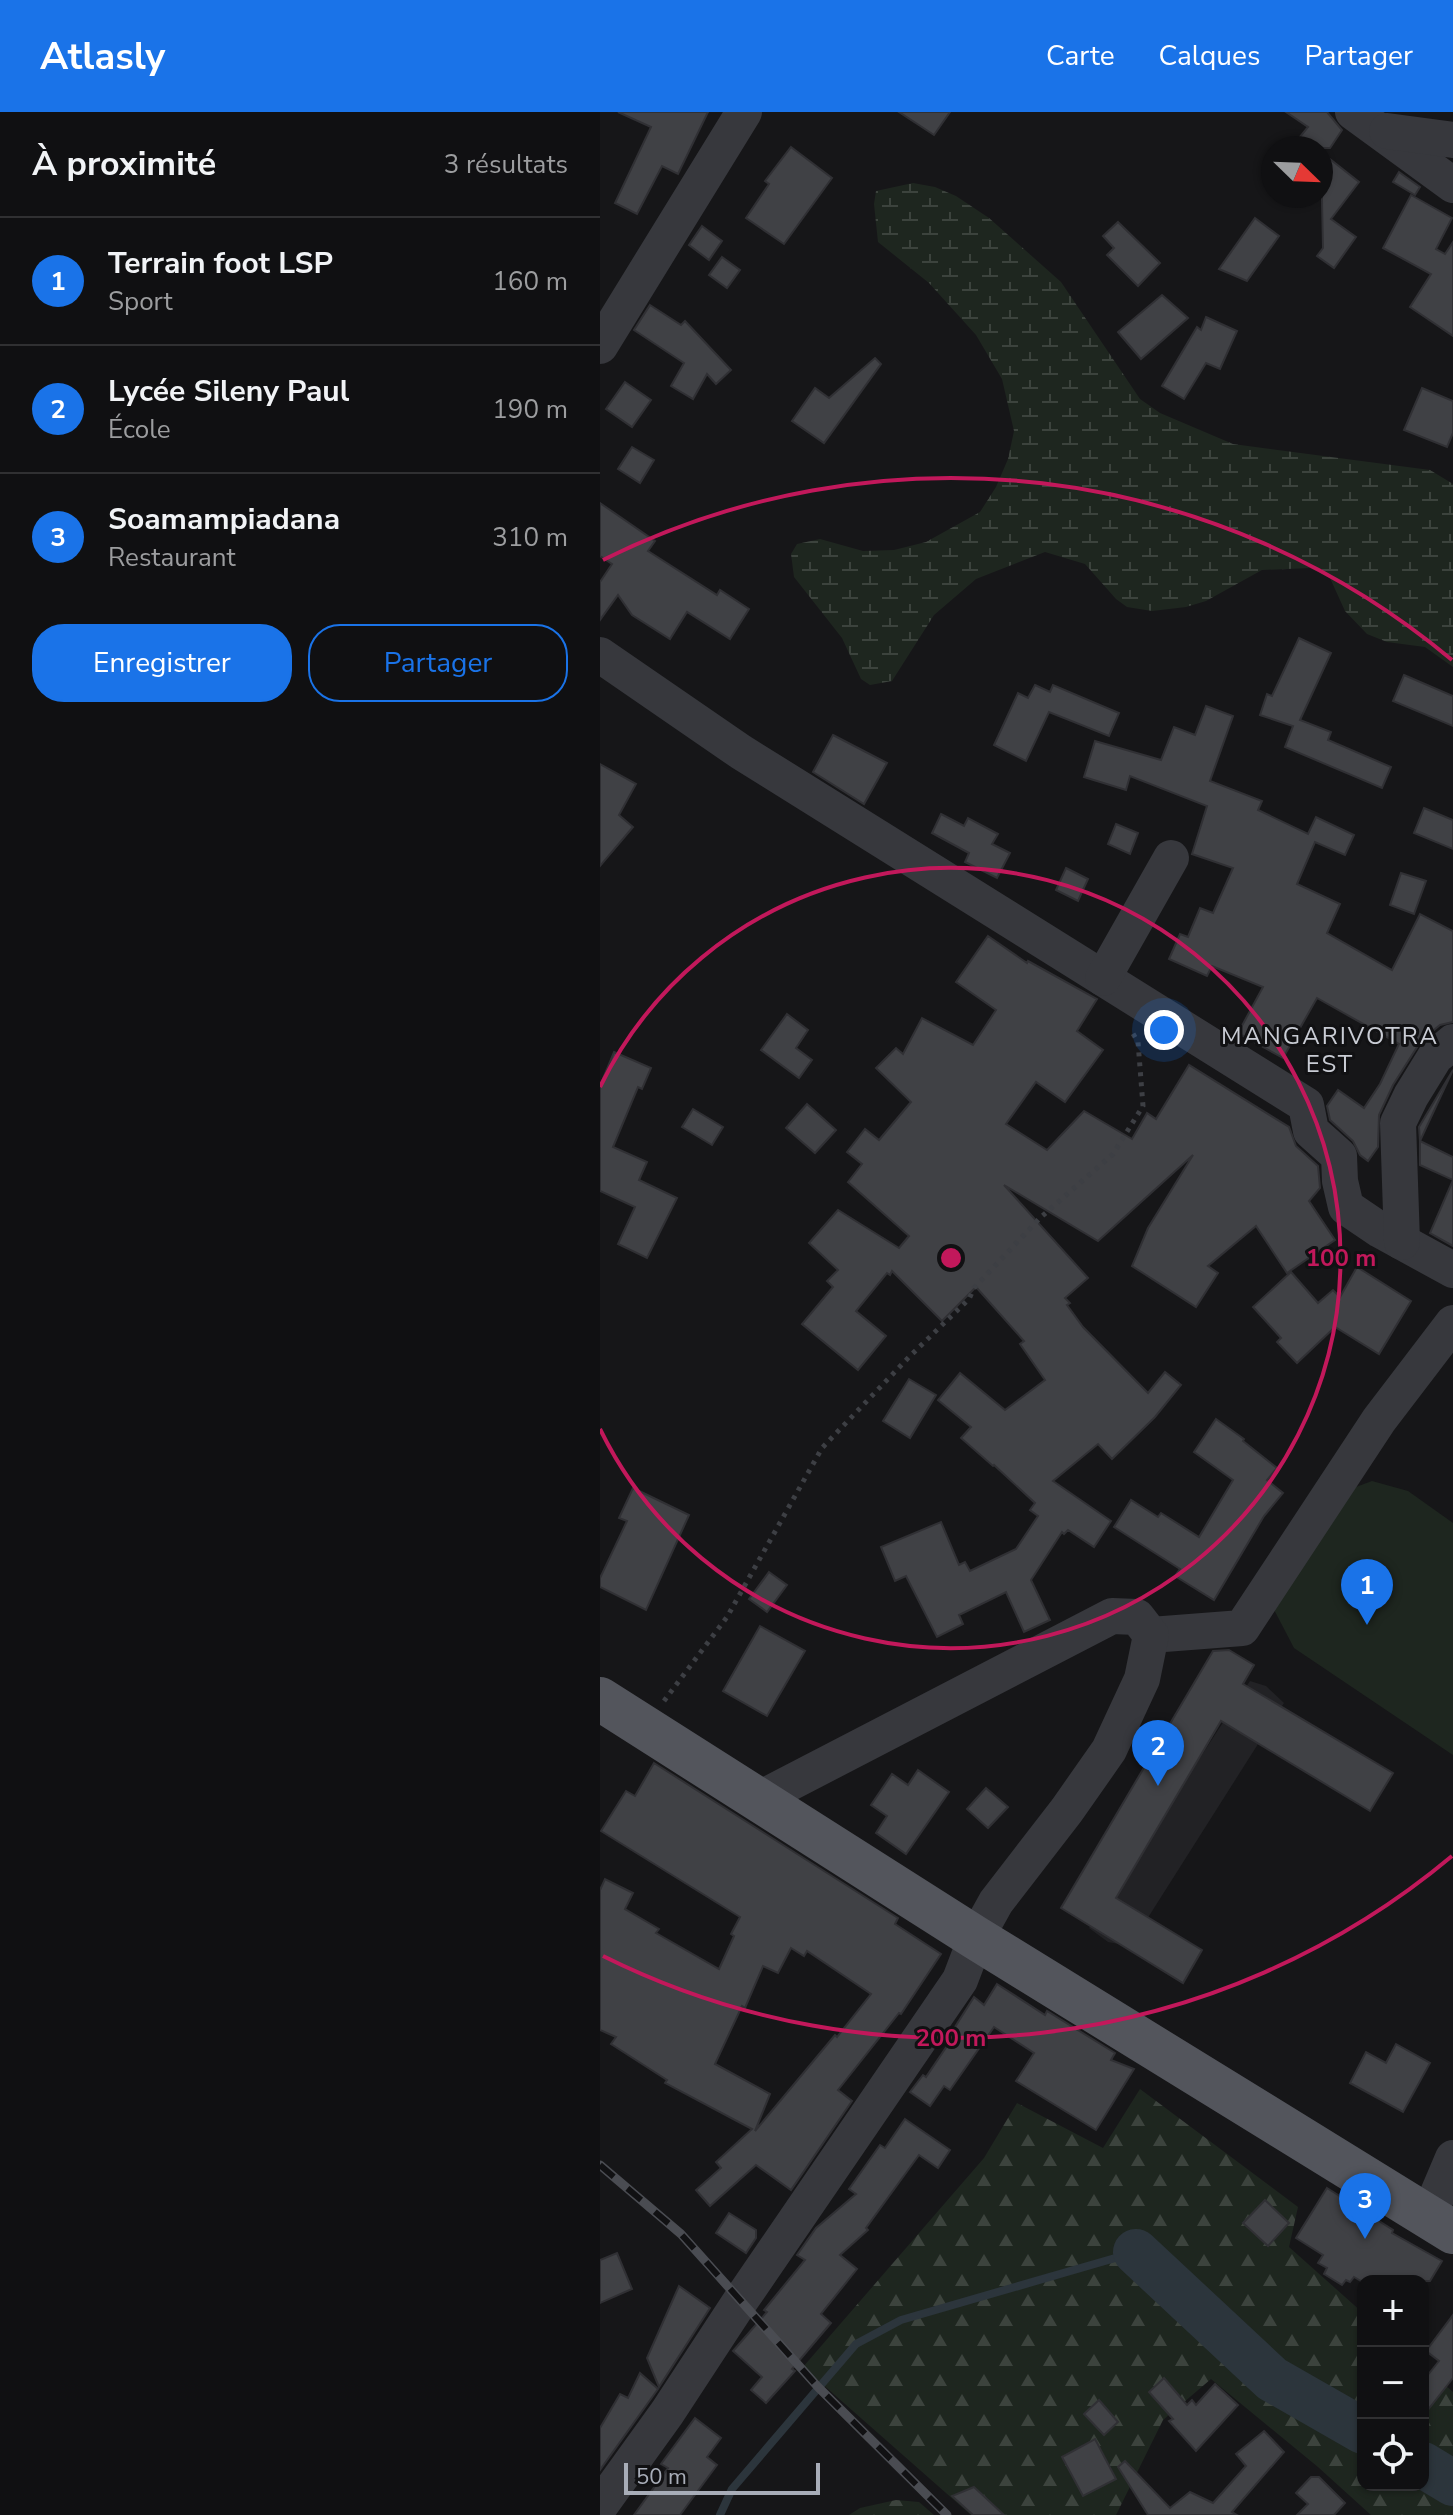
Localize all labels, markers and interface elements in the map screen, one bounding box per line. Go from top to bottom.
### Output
text: Atlasly [40,31,165,82]
text: Carte [1046,37,1115,75]
text: Calques [1159,37,1260,75]
text: Partager [1304,37,1413,75]
north arrow [1261,136,1333,208]
text: À proximité [32,141,216,187]
text: 3 résultats [444,147,568,182]
text: Terrain foot LSP [108,243,333,284]
text: 1 [50,264,66,299]
text: 160 m [492,264,568,299]
text: Sport [108,284,173,319]
text: Lycée Sileny Paul [108,371,349,412]
text: 2 [50,392,66,427]
text: 190 m [492,392,568,427]
text: École [108,412,171,447]
text: Soamampiadana [108,499,340,540]
text: 3 [50,520,66,555]
text: 310 m [492,520,568,555]
text: Restaurant [108,540,236,575]
button: Enregistrer [32,624,292,702]
button: Partager [308,624,568,702]
your location [1144,1010,1184,1050]
district label: MANGARIVOTRA EST [1221,1020,1439,1080]
text: 100 m [1306,1242,1376,1274]
centre of rings [937,1244,965,1272]
pin: 1 [1341,1559,1393,1625]
pin: 2 [1132,1720,1184,1786]
text: 200 m [916,2022,986,2054]
pin: 3 [1339,2173,1391,2239]
map controls [1357,2275,1429,2491]
button: + [1357,2275,1429,2347]
button: − [1357,2347,1429,2419]
button: locate [1357,2419,1429,2491]
scale bar [624,2459,820,2495]
text: 50 m [636,2462,687,2492]

